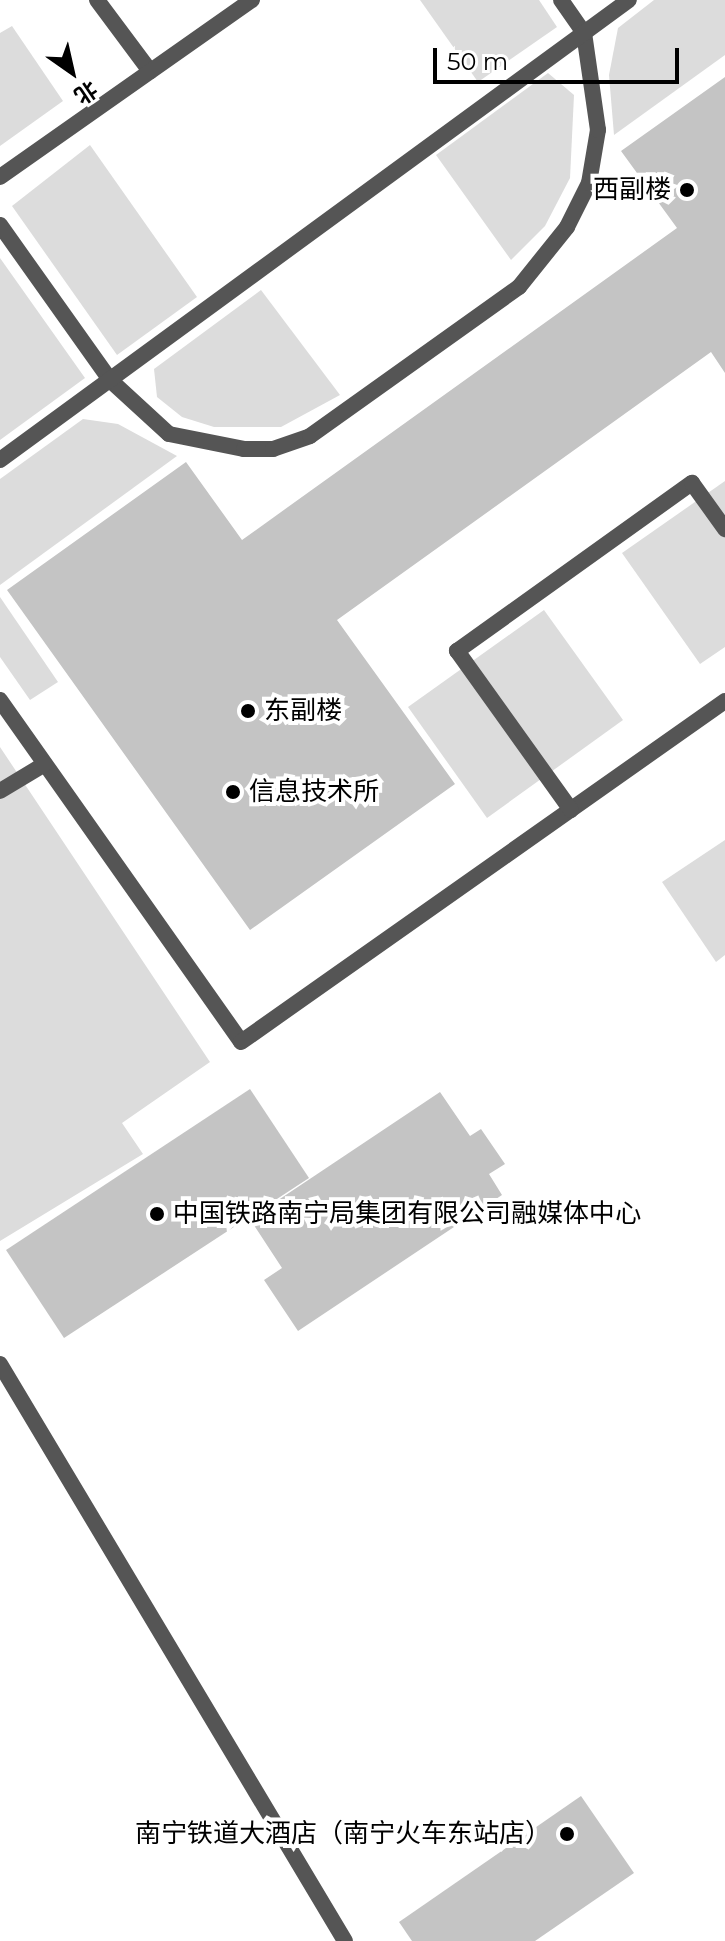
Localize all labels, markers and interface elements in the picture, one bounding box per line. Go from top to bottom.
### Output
north arrow [32,32,112,112]
scale bar [437,32,683,82]
text: 50 m [447,47,508,76]
text: 北 [69,75,102,110]
place label: 西副楼 [593,174,671,206]
marker: 西副楼 [678,181,696,199]
place label: 东副楼 [264,695,342,727]
marker: 东副楼 [239,702,257,720]
place label: 信息技术所 [249,776,379,808]
marker: 信息技术所 [224,783,242,801]
place label: 中国铁路南宁局集团有限公司融媒体中心 [173,1198,641,1230]
marker: 中国铁路南宁局集团有限公司融媒体中心 [148,1205,166,1223]
place label: 南宁铁道大酒店（南宁火车东站店） [135,1818,551,1850]
marker: 南宁铁道大酒店（南宁火车东站店） [558,1825,576,1843]

